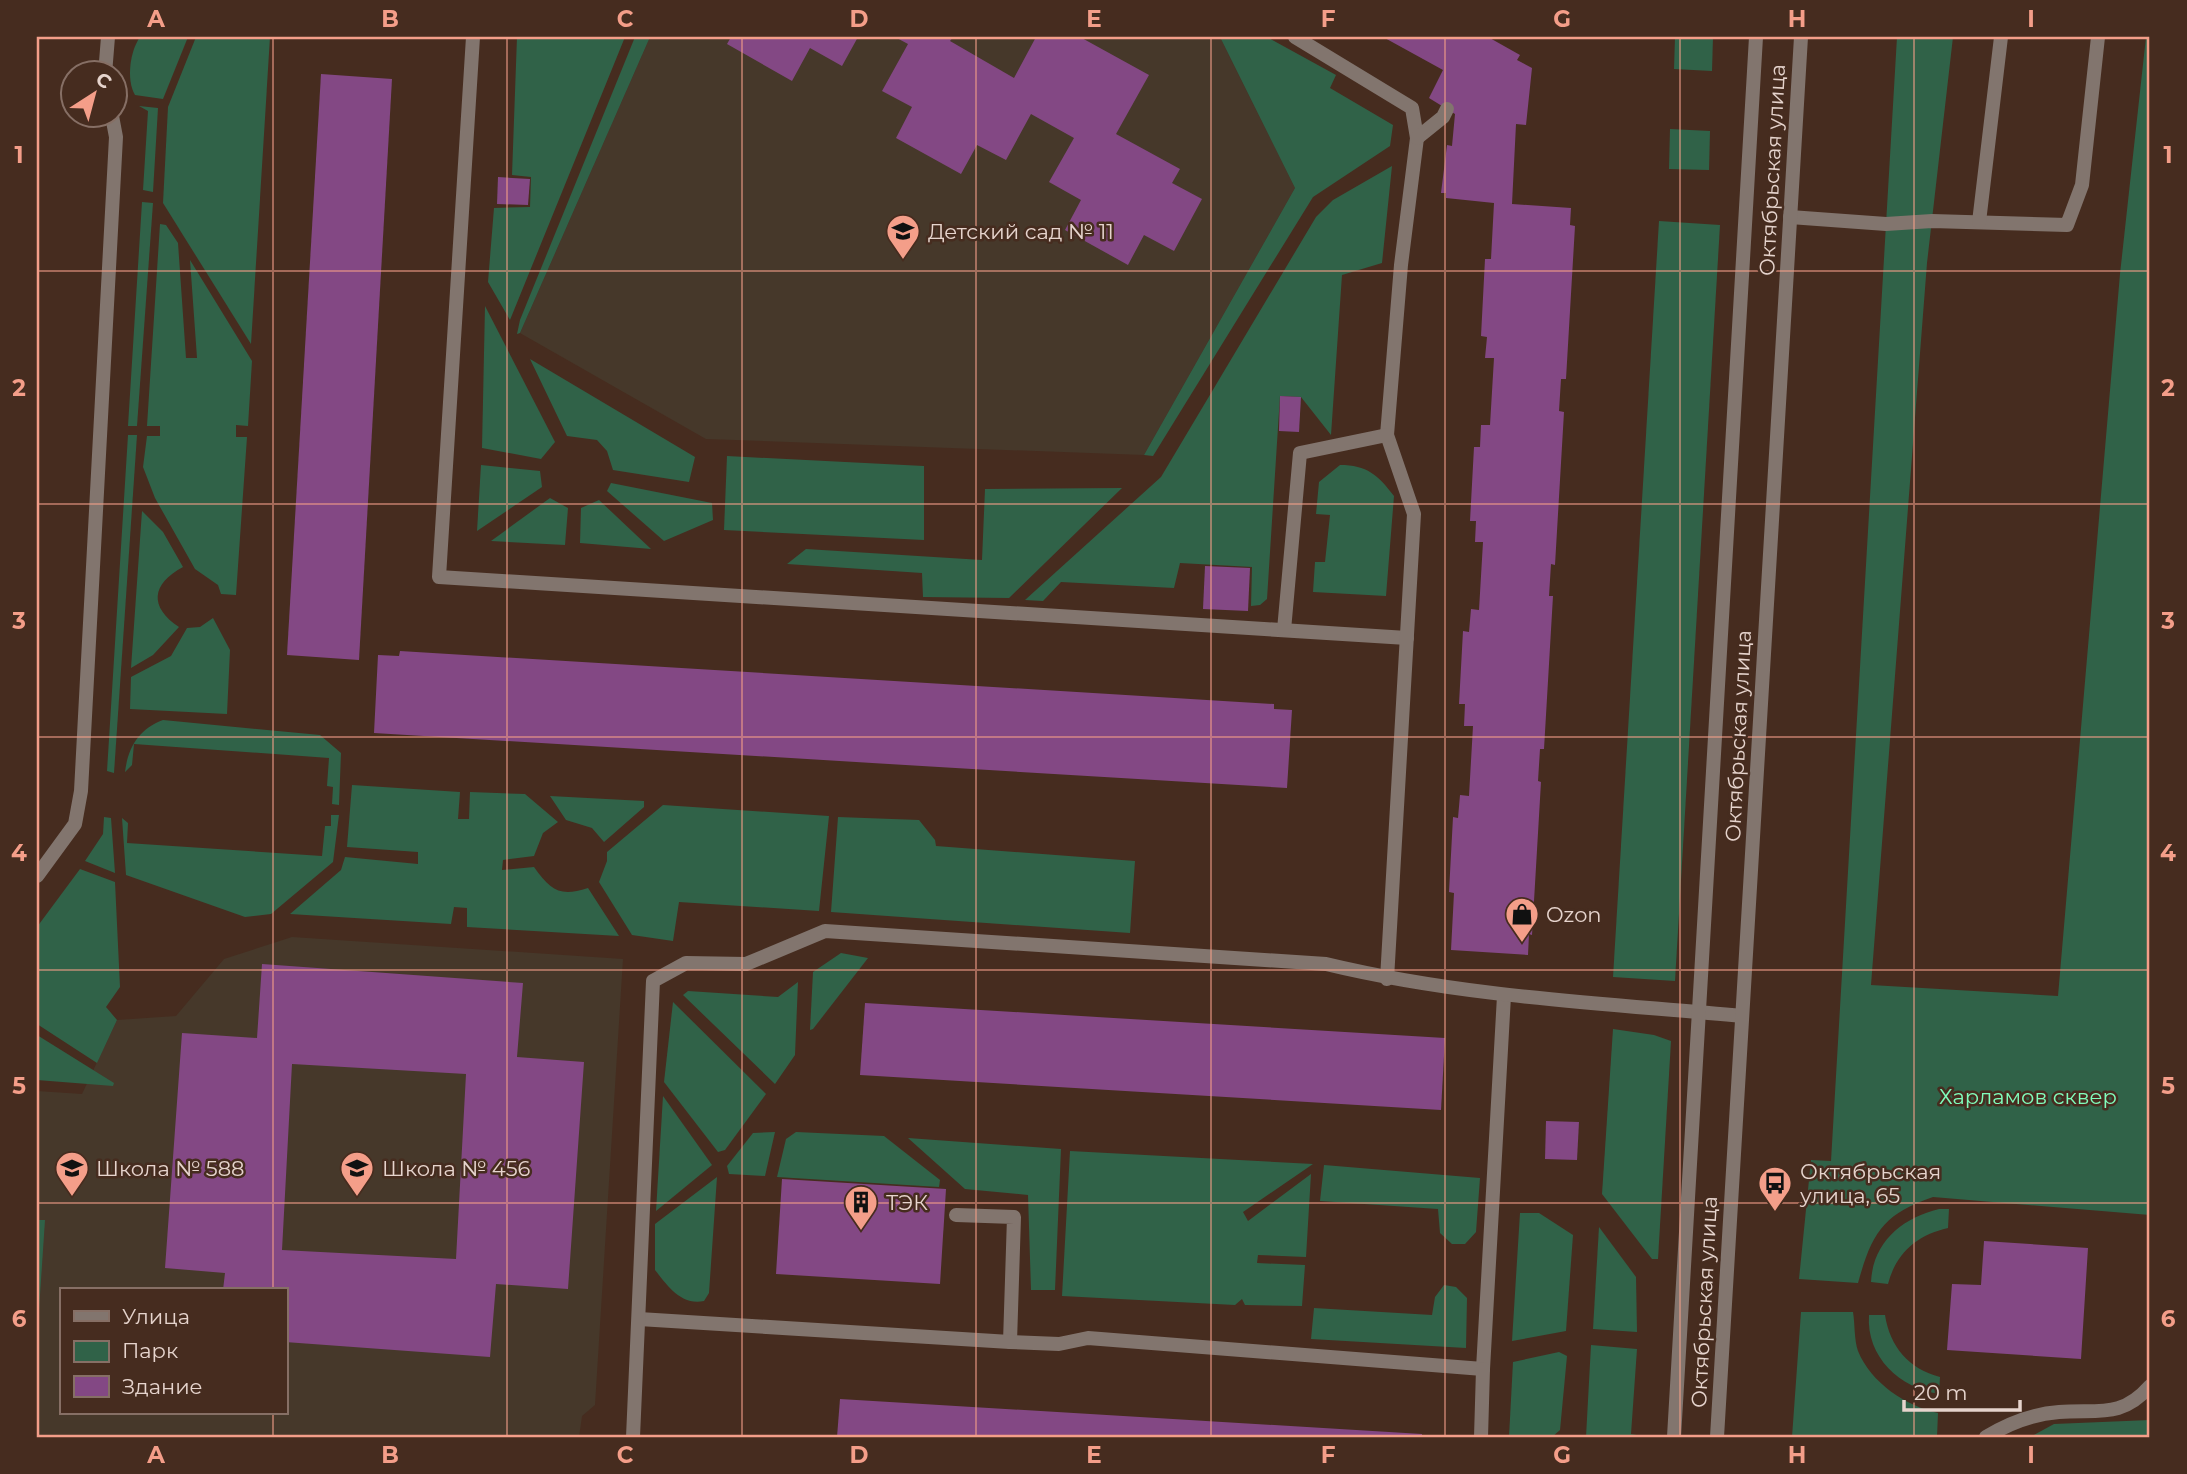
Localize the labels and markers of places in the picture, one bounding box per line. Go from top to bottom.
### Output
school or university icon: Детский сад № 11 [884,212,922,261]
place label: Детский сад № 11 [928,219,1114,244]
shop icon: Ozon [1503,895,1541,944]
place label: Ozon [1546,902,1602,927]
school or university icon: Школа № 588 [53,1149,91,1198]
school or university icon: Школа № 456 [338,1149,376,1198]
place label: Школа № 588 [96,1156,245,1181]
place label: Школа № 456 [382,1156,531,1181]
place label: Октябрьская улица, 65 [1799,1159,1941,1208]
bus stop icon: Октябрьская улица, 65 [1756,1164,1794,1213]
building icon: ТЭК [842,1183,880,1232]
place label: ТЭК [886,1190,928,1215]

